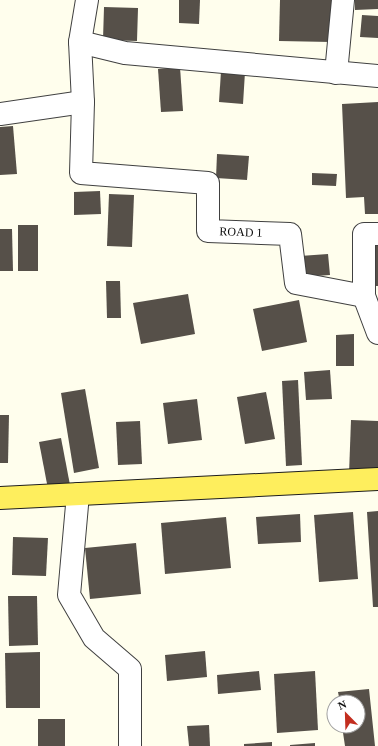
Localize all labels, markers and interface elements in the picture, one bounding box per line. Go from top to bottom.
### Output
street label: ROAD 1 [219,224,263,240]
north arrow [326,694,366,734]
text: N [336,698,348,712]

